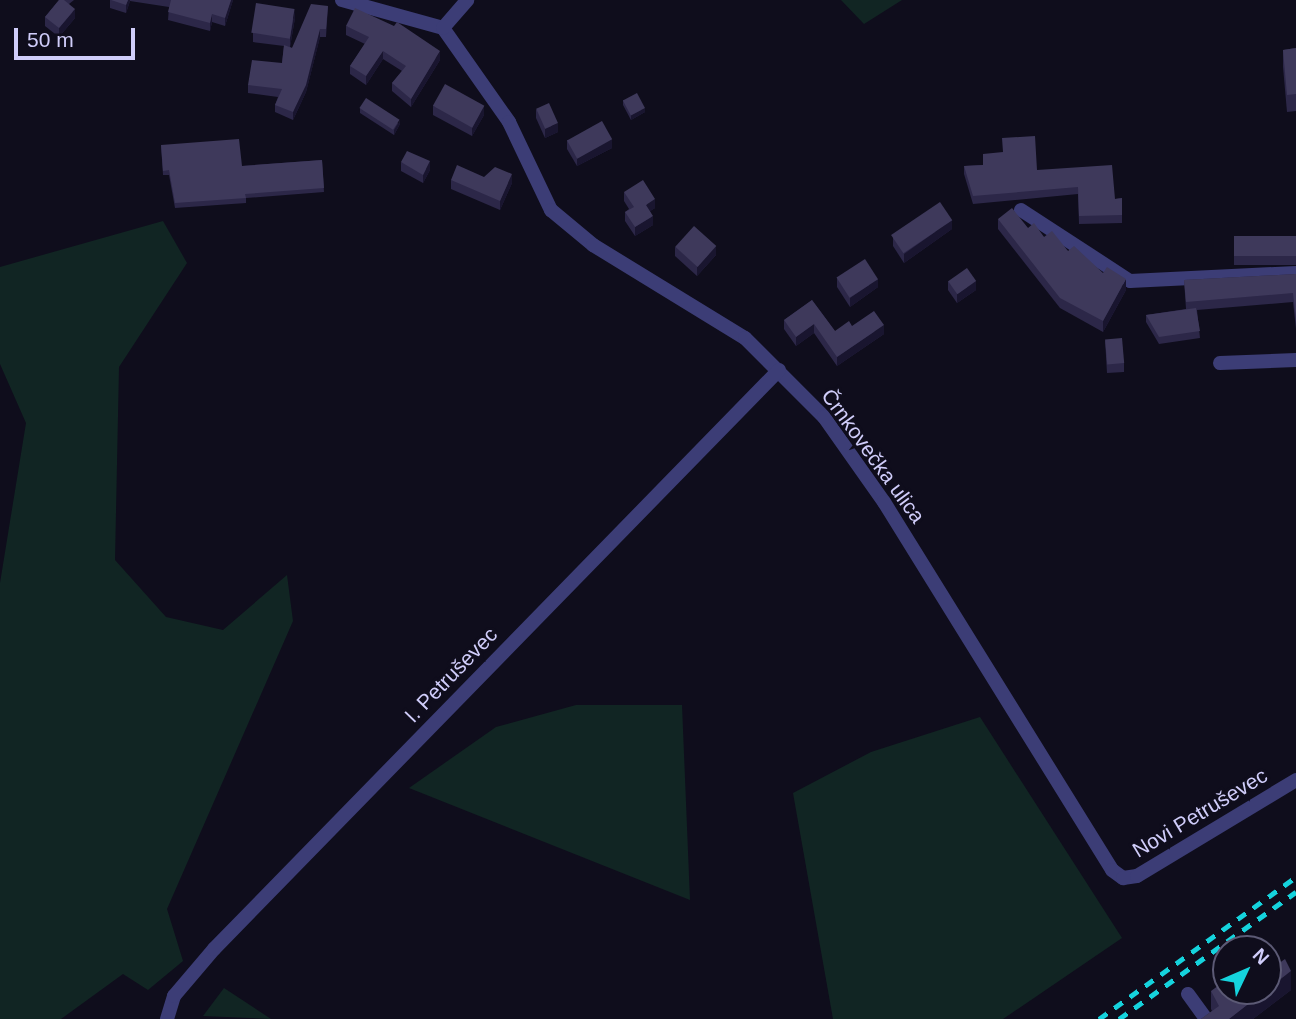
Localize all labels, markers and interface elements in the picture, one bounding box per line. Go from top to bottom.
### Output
scale bar [18,14,138,58]
text: 50 m [27,28,74,51]
street label: Črnkovečka ulica [816,384,930,528]
street label: I. Petruševec [399,622,503,728]
street label: Novi Petruševec [1128,763,1272,863]
north arrow [1212,935,1282,1005]
text: N [1249,944,1273,969]

